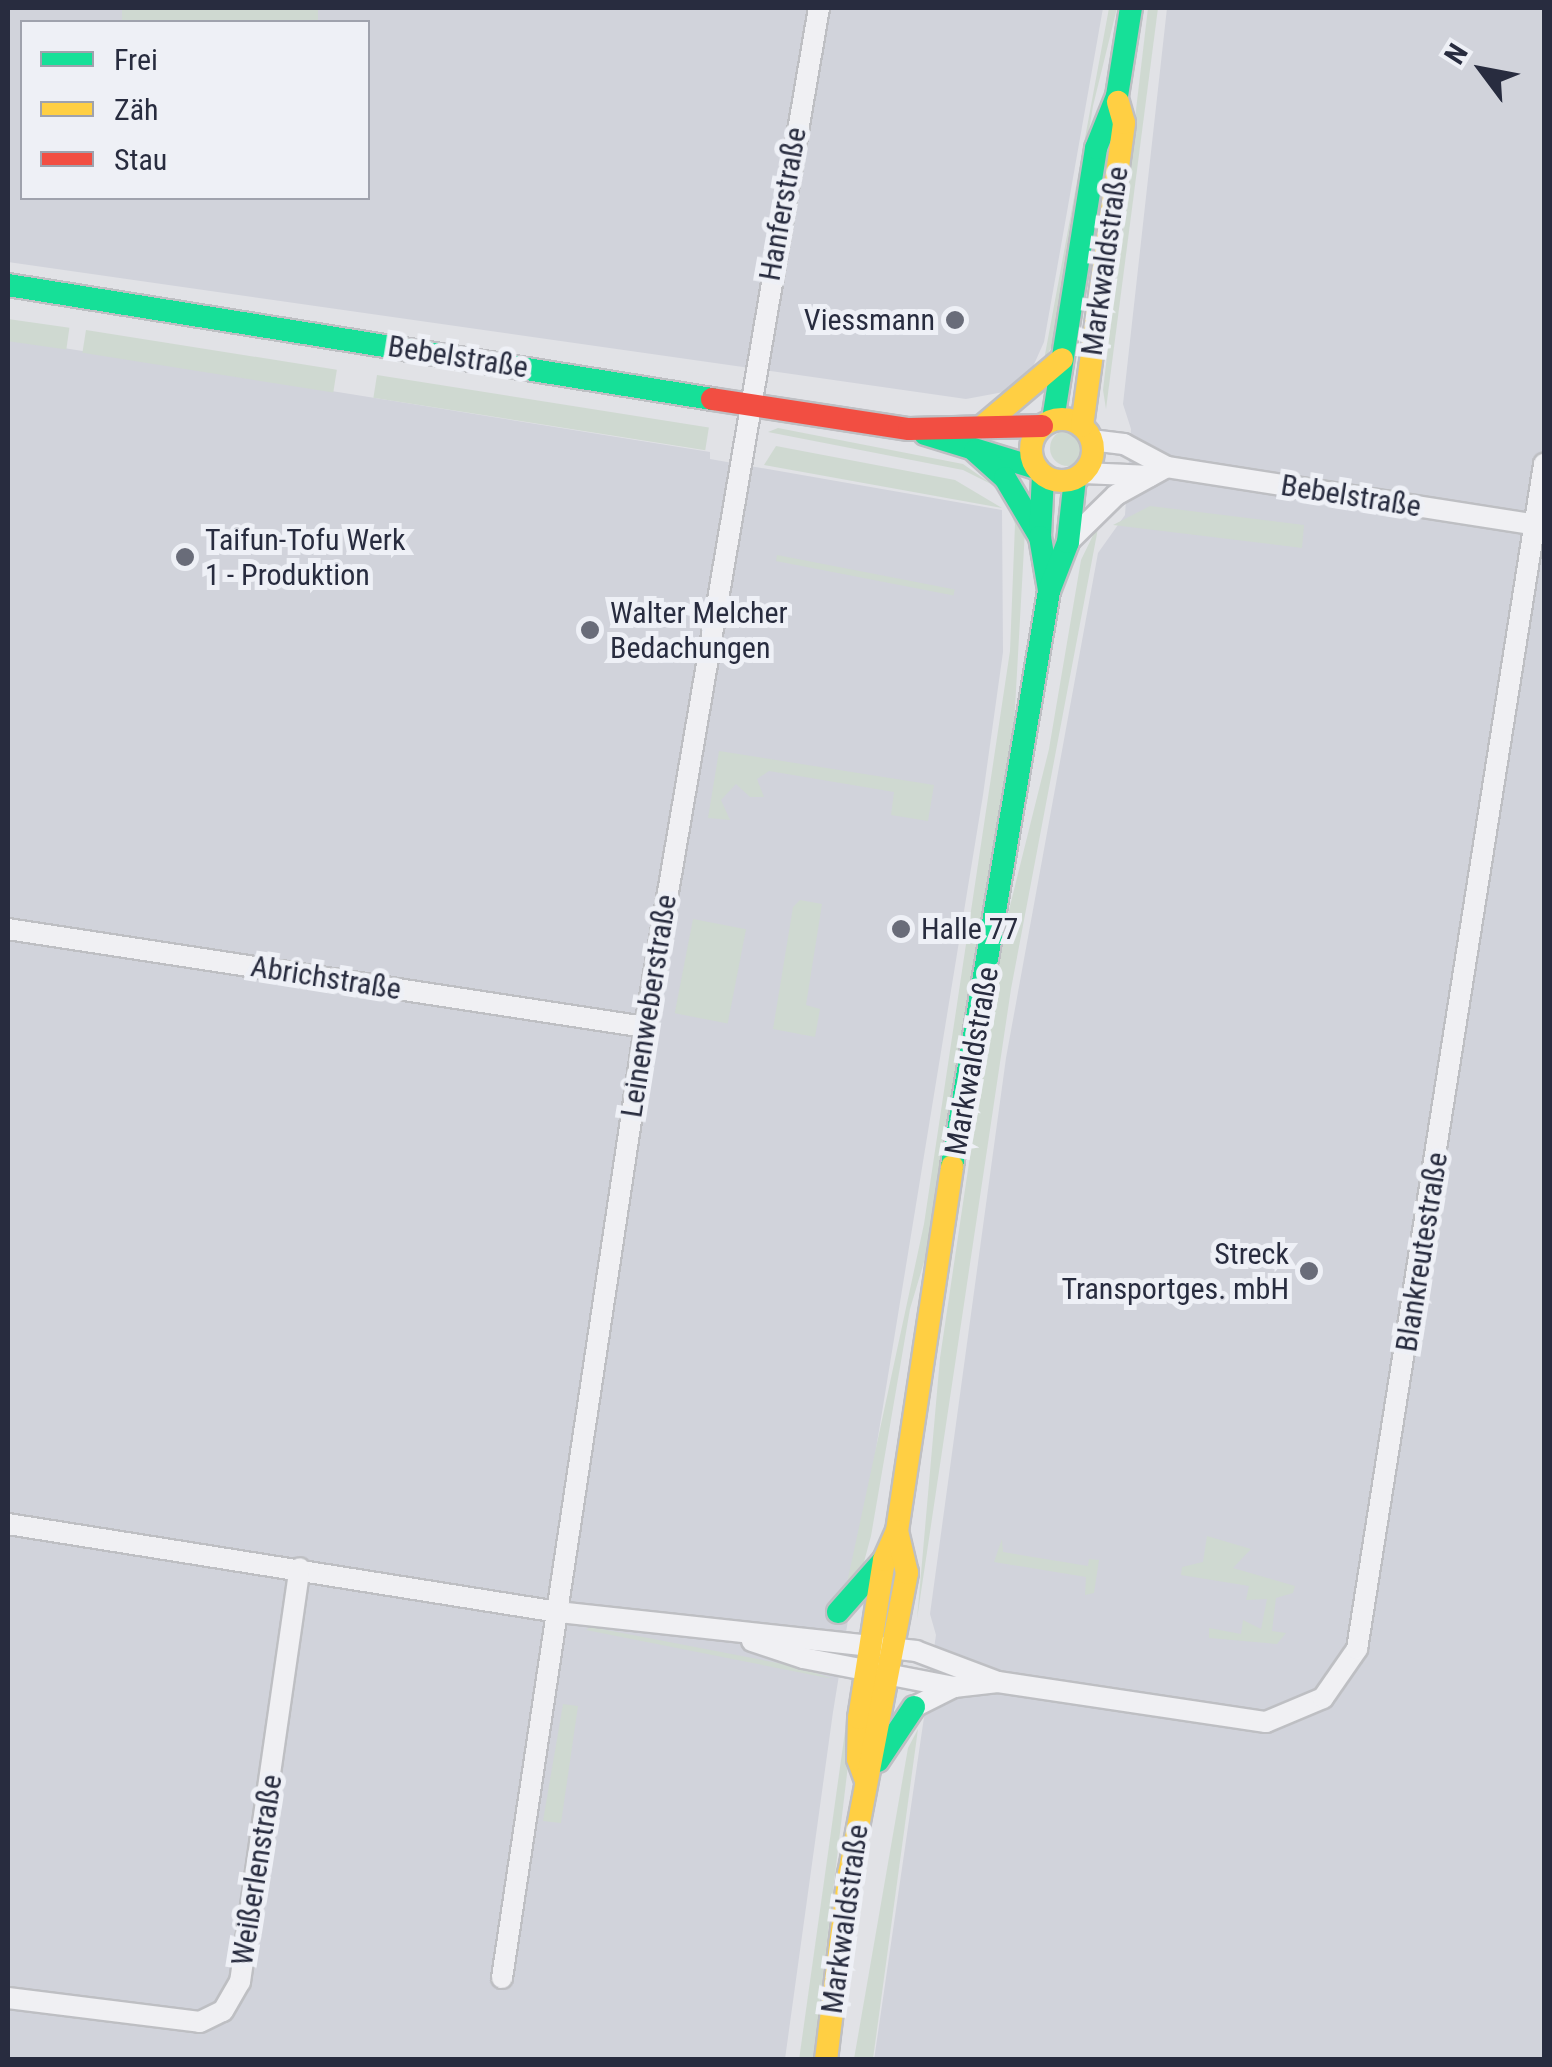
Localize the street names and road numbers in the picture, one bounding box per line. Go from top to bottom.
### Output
street label: Hanferstraße [752,125,814,283]
street label: Markwaldstraße [1074,164,1136,358]
street label: Bebelstraße [385,328,531,386]
street label: Bebelstraße [1278,467,1424,525]
street label: Leinenweberstraße [614,892,684,1120]
street label: Abrichstraße [248,948,404,1008]
street label: Markwaldstraße [938,964,1006,1158]
street label: Blankreutestraße [1388,1150,1456,1354]
street label: Weißerlenstraße [224,1772,290,1968]
street label: Markwaldstraße [814,1822,876,2016]

